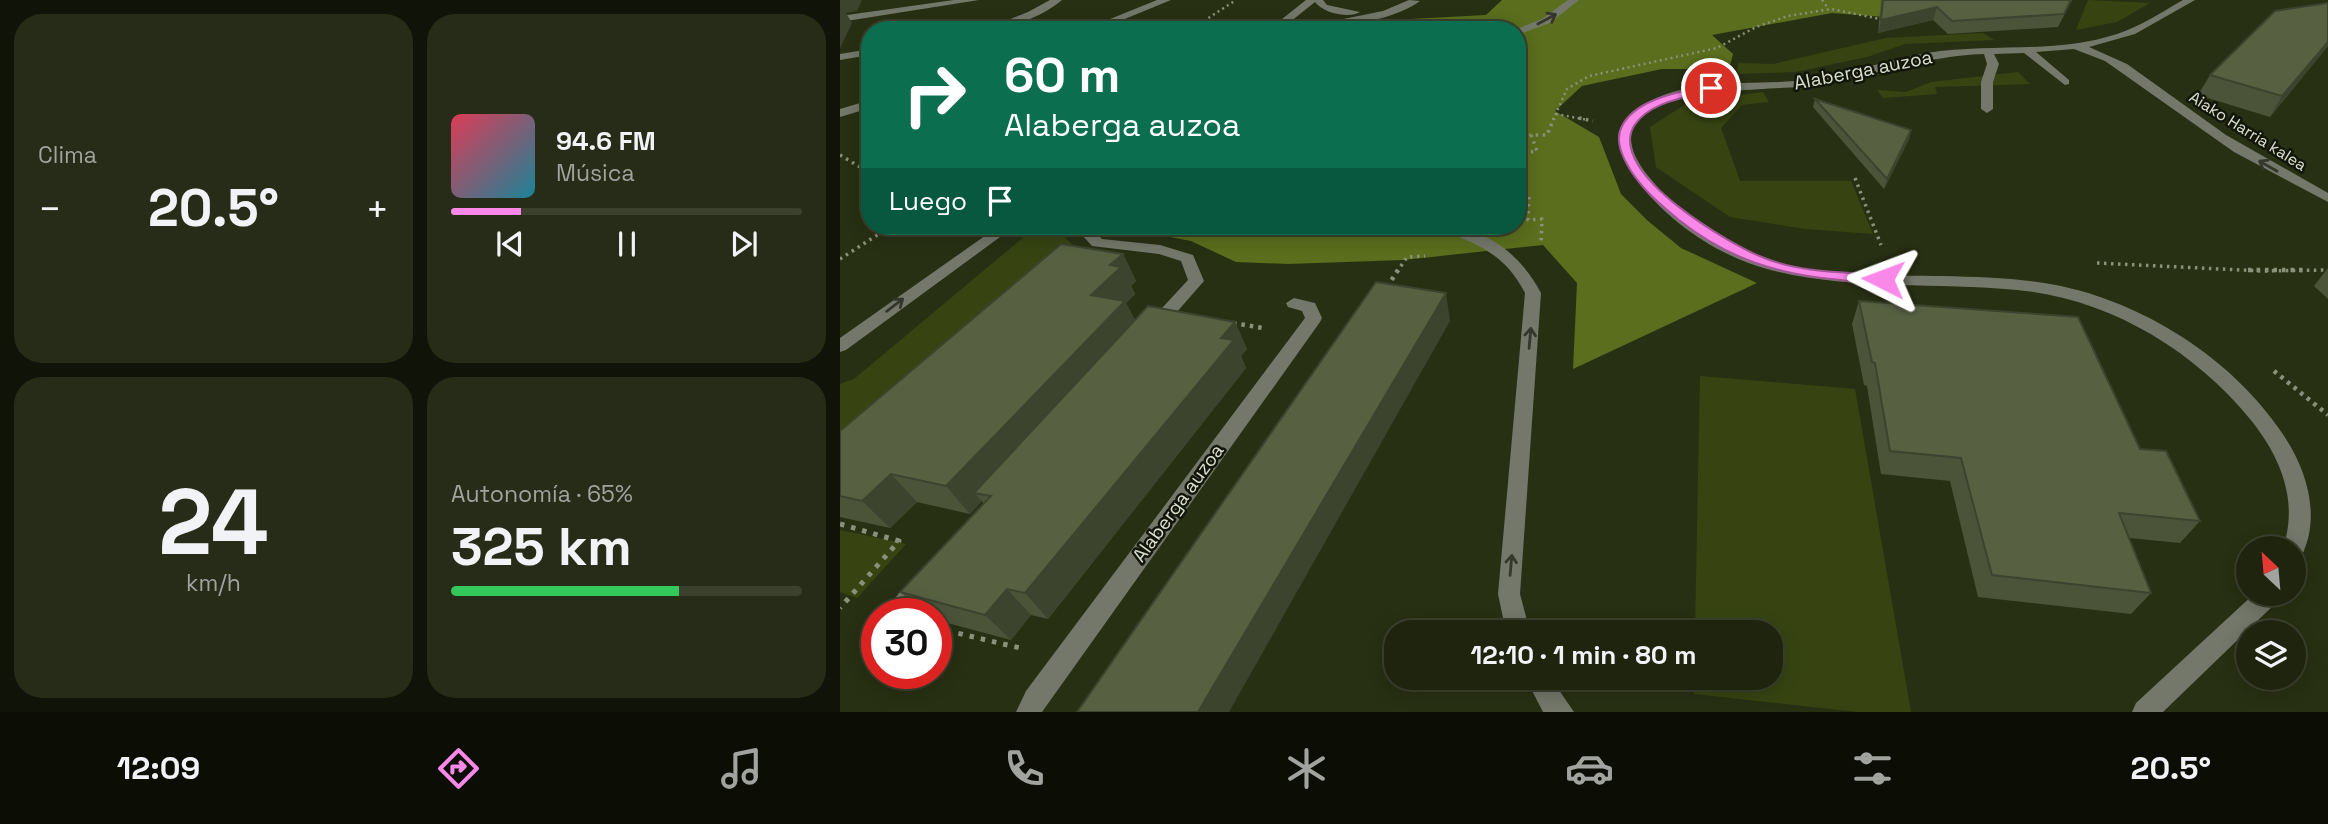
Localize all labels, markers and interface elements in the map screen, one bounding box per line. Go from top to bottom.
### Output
one-way arrow [1537,11,1557,25]
text: 60 m [1004,44,1120,106]
street label: Alaberga auzoa [1792,44,1934,96]
icon: right [889,49,980,140]
pin [1681,58,1741,118]
icon: arrive [1692,69,1730,107]
street label: Aiako Harria kalea [2185,86,2311,176]
text: Alaberga auzoa [1004,105,1240,145]
text: 94.6 FM [556,124,656,158]
text: Clima [38,140,97,170]
text: Música [556,158,635,188]
one-way arrow [2258,159,2279,172]
text: 20.5° [148,175,279,241]
icon: arrive [981,182,1019,220]
text: Luego [889,184,967,218]
text: − [38,185,62,233]
text: + [365,185,389,233]
icon: previous [491,225,529,263]
icon: pause [608,225,646,263]
icon: next [725,225,763,263]
position arrow [1846,242,1920,316]
one-way arrow [885,298,904,313]
one-way arrow [1524,327,1537,350]
street label: Alaberga auzoa [1127,439,1229,567]
text: 24 [158,464,269,581]
text: Autonomía · 65% [451,479,633,509]
text: 325 km [451,514,632,580]
north arrow [2236,536,2306,606]
map controls [2236,536,2306,690]
one-way arrow [1505,554,1518,577]
text: km/h [186,568,241,598]
speed limit sign: 30 [861,598,952,689]
button: layers [2236,620,2306,690]
text: 12:10 · 1 min · 80 m [1470,638,1697,672]
icon: directions [434,744,483,793]
icon: music [717,744,766,793]
icon: phone [1000,744,1049,793]
icon: climate [1282,744,1331,793]
icon: car [1565,744,1614,793]
icon: filters [1848,744,1897,793]
text: 12:09 [117,748,200,788]
text: 20.5° [2130,748,2211,788]

